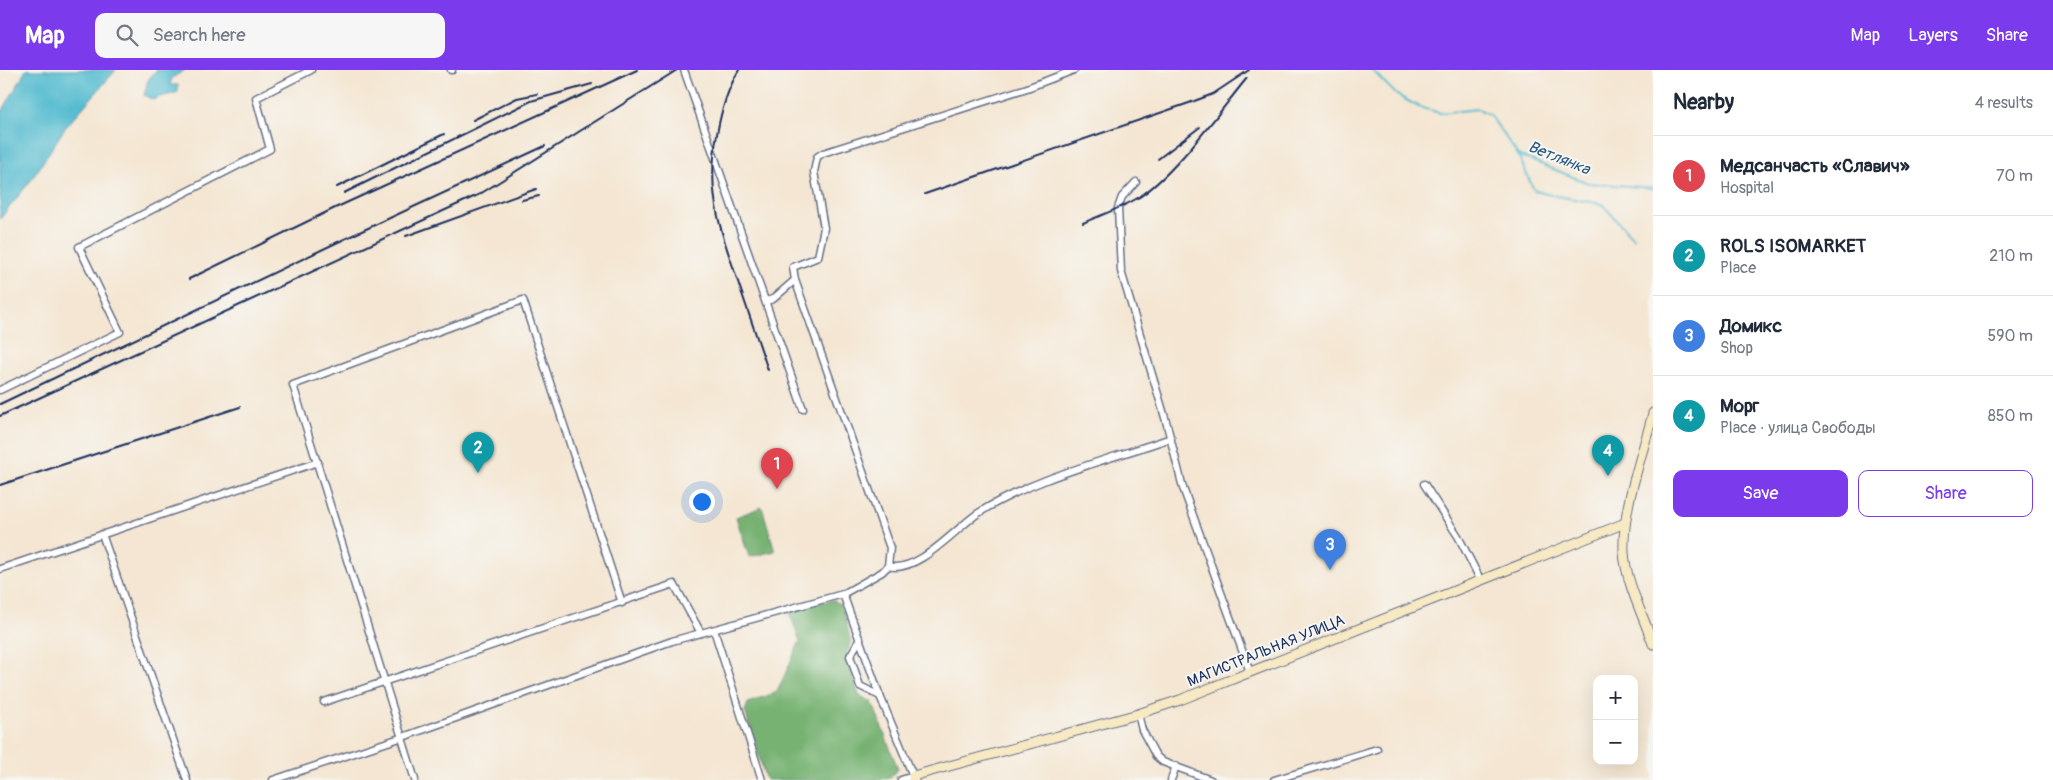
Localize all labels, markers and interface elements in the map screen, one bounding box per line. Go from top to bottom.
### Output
search box [95,13,445,58]
text: Map [25,21,65,50]
icon: search [113,21,141,49]
text: Search here [153,23,246,47]
text: Map [1851,24,1880,47]
text: Layers [1908,24,1958,47]
text: Share [1986,24,2028,47]
text: Nearby [1673,89,1734,116]
text: 4 results [1975,93,2033,113]
water label: Ветлянка [1525,137,1594,180]
text: Медсанчасть «Славич» [1720,154,1910,178]
text: 1 [1686,166,1692,186]
text: 70 m [1996,166,2033,186]
text: Hospital [1720,178,1774,198]
text: ROLS ISOMARKET [1720,234,1866,258]
text: 2 [1685,246,1693,266]
text: 210 m [1989,246,2033,266]
text: Place [1720,258,1756,278]
text: Домикс [1720,314,1782,338]
text: 3 [1685,326,1693,346]
text: 590 m [1987,326,2033,346]
text: Shop [1720,338,1753,358]
text: Морг [1720,394,1759,418]
text: 4 [1684,406,1694,426]
text: 850 m [1988,406,2033,426]
text: Place · улица Свободы [1720,418,1876,438]
pin: 2 [462,432,494,473]
pin: 4 [1592,435,1624,476]
pin: 1 [761,448,793,489]
button: Save [1673,470,1848,517]
button: Share [1858,470,2033,517]
your location [689,489,715,515]
pin: 3 [1314,529,1346,570]
street label: МАГИСТРАЛЬНАЯ УЛИЦА [1185,611,1348,691]
map controls [1593,675,1638,765]
button: + [1593,675,1638,720]
button: − [1593,720,1638,765]

